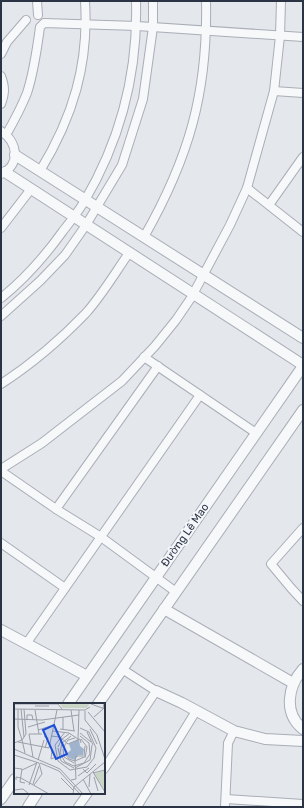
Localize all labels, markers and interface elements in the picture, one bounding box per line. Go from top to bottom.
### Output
street label: Đường Lê Mao [158,501,212,569]
inset map [14,703,105,794]

